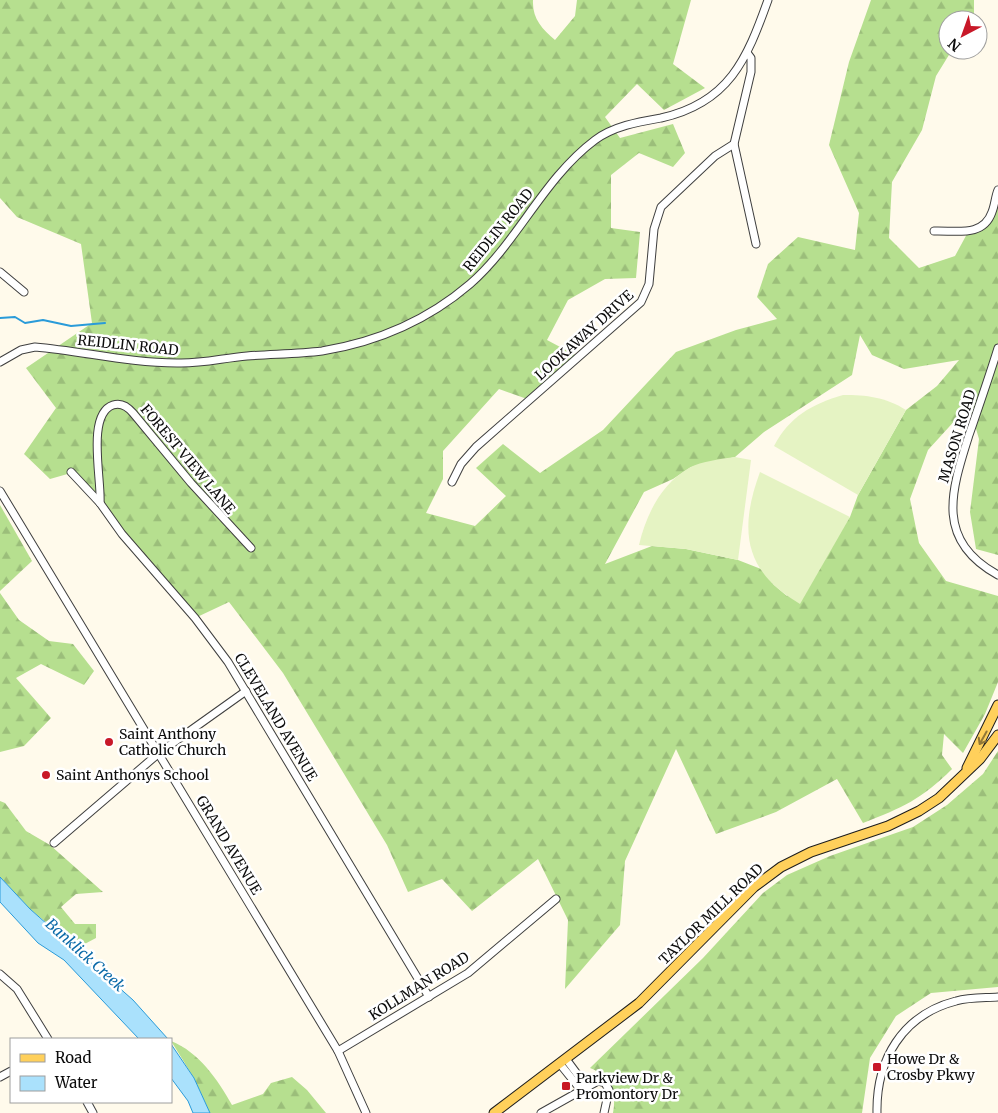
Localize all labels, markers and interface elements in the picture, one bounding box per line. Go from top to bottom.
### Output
north arrow [938,10,988,60]
text: N [944,34,965,55]
street label: REIDLIN ROAD [459,184,537,275]
street label: LOOKAWAY DRIVE [531,286,637,384]
street label: REIDLIN ROAD [76,331,180,359]
street label: MASON ROAD [934,387,980,485]
street label: FOREST VIEW LANE [137,400,239,518]
street label: CLEVELAND AVENUE [231,650,321,784]
place label: Saint Anthony Catholic Church [119,725,226,759]
one-way arrow [977,730,987,745]
marker: Saint Anthony Catholic Church [103,736,115,748]
place label: Saint Anthonys School [56,766,210,784]
marker: Saint Anthonys School [40,769,52,781]
street label: GRAND AVENUE [192,792,266,898]
street label: TAYLOR MILL ROAD [655,859,767,968]
water label: Banklick Creek [42,914,130,996]
street label: KOLLMAN ROAD [365,948,473,1024]
legend [10,1038,172,1103]
text: Road [55,1048,91,1067]
place label: Howe Dr & Crosby Pkwy [887,1050,976,1084]
marker: Howe Dr & Crosby Pkwy [871,1061,883,1073]
place label: Parkview Dr & Promontory Dr [576,1069,678,1103]
text: Water [54,1073,98,1092]
marker: Parkview Dr & Promontory Dr [560,1080,572,1092]

